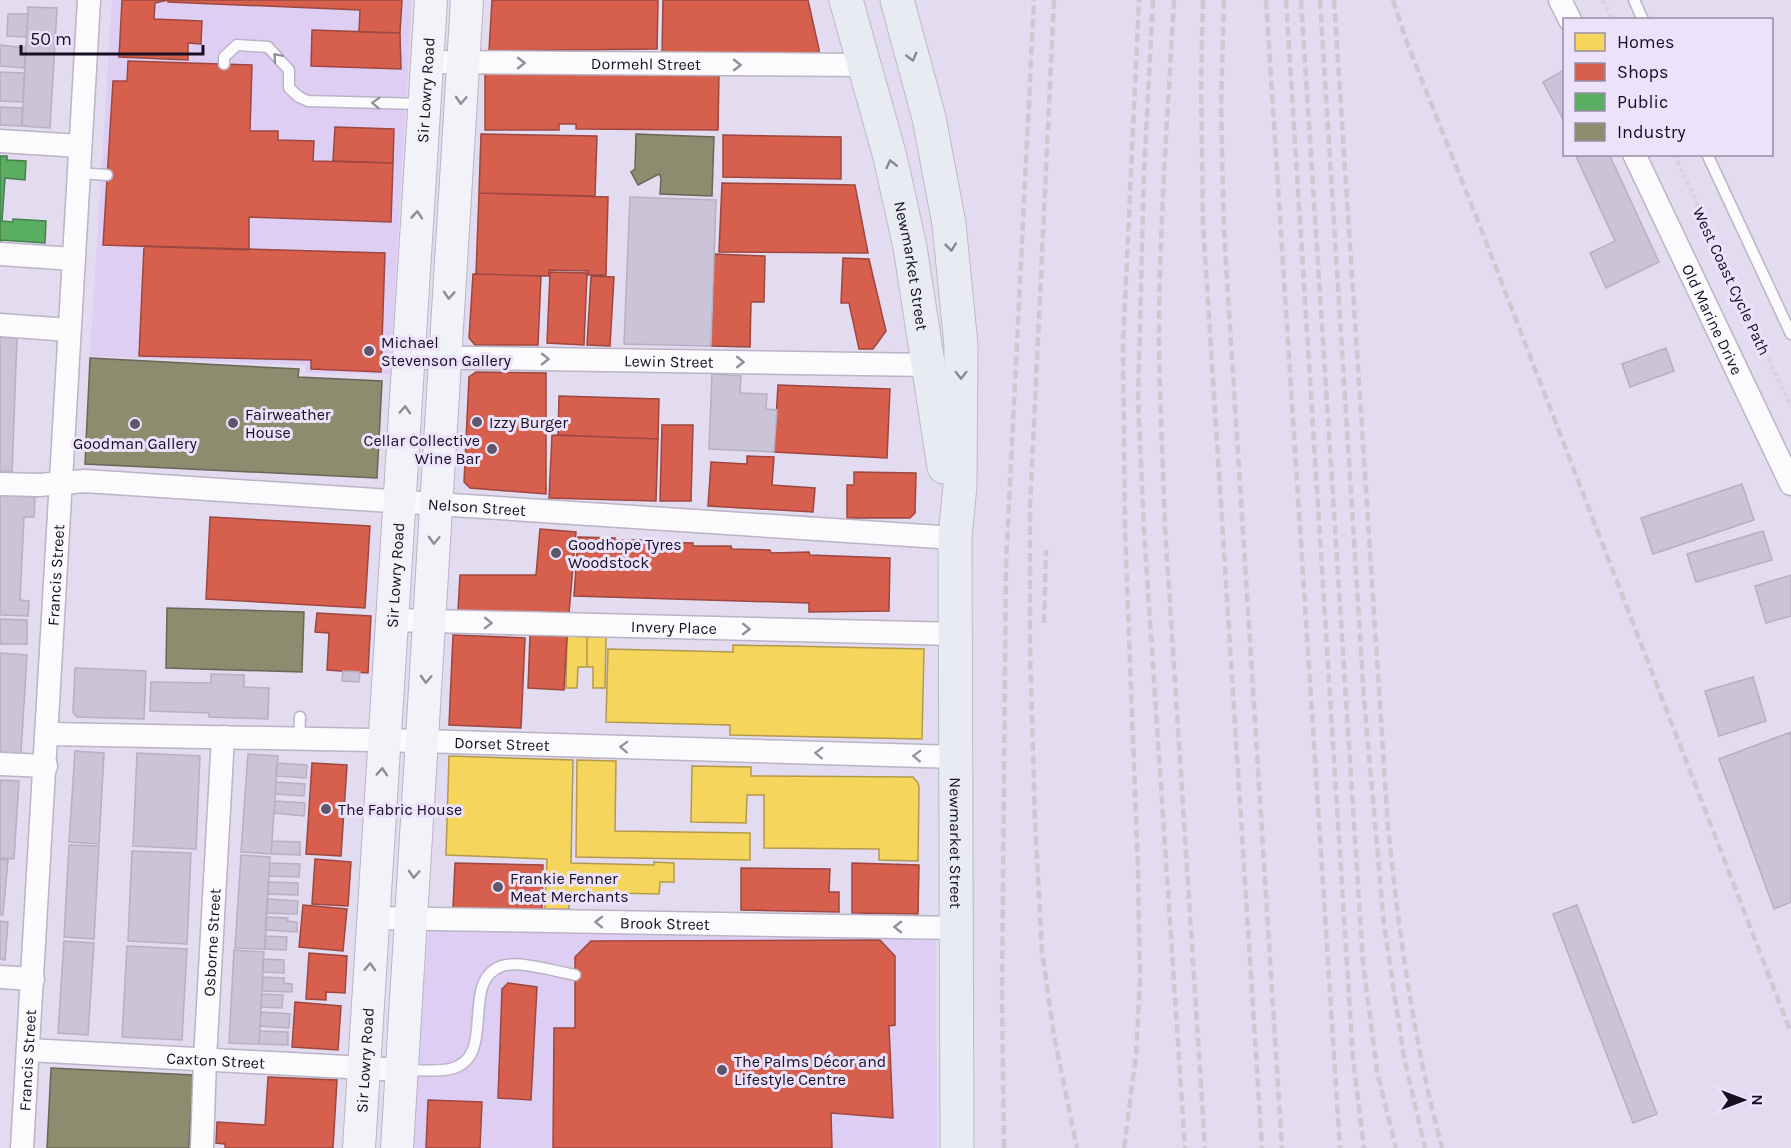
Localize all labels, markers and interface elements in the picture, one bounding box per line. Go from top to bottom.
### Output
scale bar [21,18,202,56]
legend [1563,18,1773,156]
text: 50 m [30,28,72,50]
text: Homes [1617,31,1674,53]
street label: Sir Lowry Road [413,37,439,144]
one-way arrow [905,51,917,61]
one-way arrow [273,53,284,64]
street label: Dormehl Street [591,54,701,74]
one-way arrow [517,57,526,69]
one-way arrow [733,58,742,71]
text: Shops [1617,61,1669,83]
text: Public [1617,91,1668,113]
one-way arrow [372,96,381,109]
one-way arrow [454,96,467,105]
text: Industry [1617,121,1686,143]
one-way arrow [886,159,899,169]
street label: Newmarket Street [890,199,932,332]
street label: West Coast Cycle Path [1689,204,1774,358]
one-way arrow [411,211,424,220]
one-way arrow [944,243,957,252]
street label: Old Marine Drive [1678,261,1747,378]
one-way arrow [443,290,456,299]
place label: Michael Stevenson Gallery [381,333,511,370]
marker: Michael Stevenson Gallery [362,344,376,358]
street label: Lewin Street [624,351,714,372]
one-way arrow [541,353,550,365]
one-way arrow [736,356,745,368]
one-way arrow [955,370,967,379]
place label: Fairweather House [245,405,331,442]
one-way arrow [398,406,411,415]
place label: Izzy Burger [489,413,568,432]
marker: Izzy Burger [470,415,484,429]
marker: Fairweather House [226,416,240,430]
marker: Goodman Gallery [128,417,142,431]
place label: Cellar Collective Wine Bar [364,431,480,468]
place label: Goodman Gallery [73,434,198,453]
marker: Cellar Collective Wine Bar [485,442,499,456]
street label: Nelson Street [427,494,527,520]
street label: Sir Lowry Road [383,522,408,629]
street label: Francis Street [43,524,68,626]
place label: Goodhope Tyres Woodstock [568,535,682,572]
one-way arrow [428,536,441,545]
marker: Goodhope Tyres Woodstock [549,546,563,560]
one-way arrow [483,616,492,629]
street label: Invery Place [631,617,717,638]
one-way arrow [741,622,750,635]
one-way arrow [419,675,432,684]
street label: Dorset Street [454,733,550,755]
one-way arrow [619,741,628,753]
one-way arrow [814,746,823,759]
one-way arrow [913,750,922,762]
one-way arrow [376,768,389,777]
street label: Newmarket Street [946,777,965,909]
place label: The Fabric House [338,800,462,819]
marker: The Fabric House [319,802,333,816]
place label: Frankie Fenner Meat Merchants [510,869,629,906]
one-way arrow [408,870,421,879]
marker: Frankie Fenner Meat Merchants [491,880,505,894]
street label: Osborne Street [200,888,225,997]
street label: Brook Street [620,913,710,934]
one-way arrow [594,916,603,928]
one-way arrow [894,921,903,933]
one-way arrow [364,962,377,971]
street label: Sir Lowry Road [352,1007,378,1114]
street label: Francis Street [15,1009,40,1112]
street label: Caxton Street [166,1048,266,1073]
place label: The Palms Décor and Lifestyle Centre [734,1052,886,1089]
marker: The Palms Décor and Lifestyle Centre [715,1063,729,1077]
north arrow [1713,1070,1773,1130]
text: N [1748,1094,1767,1106]

